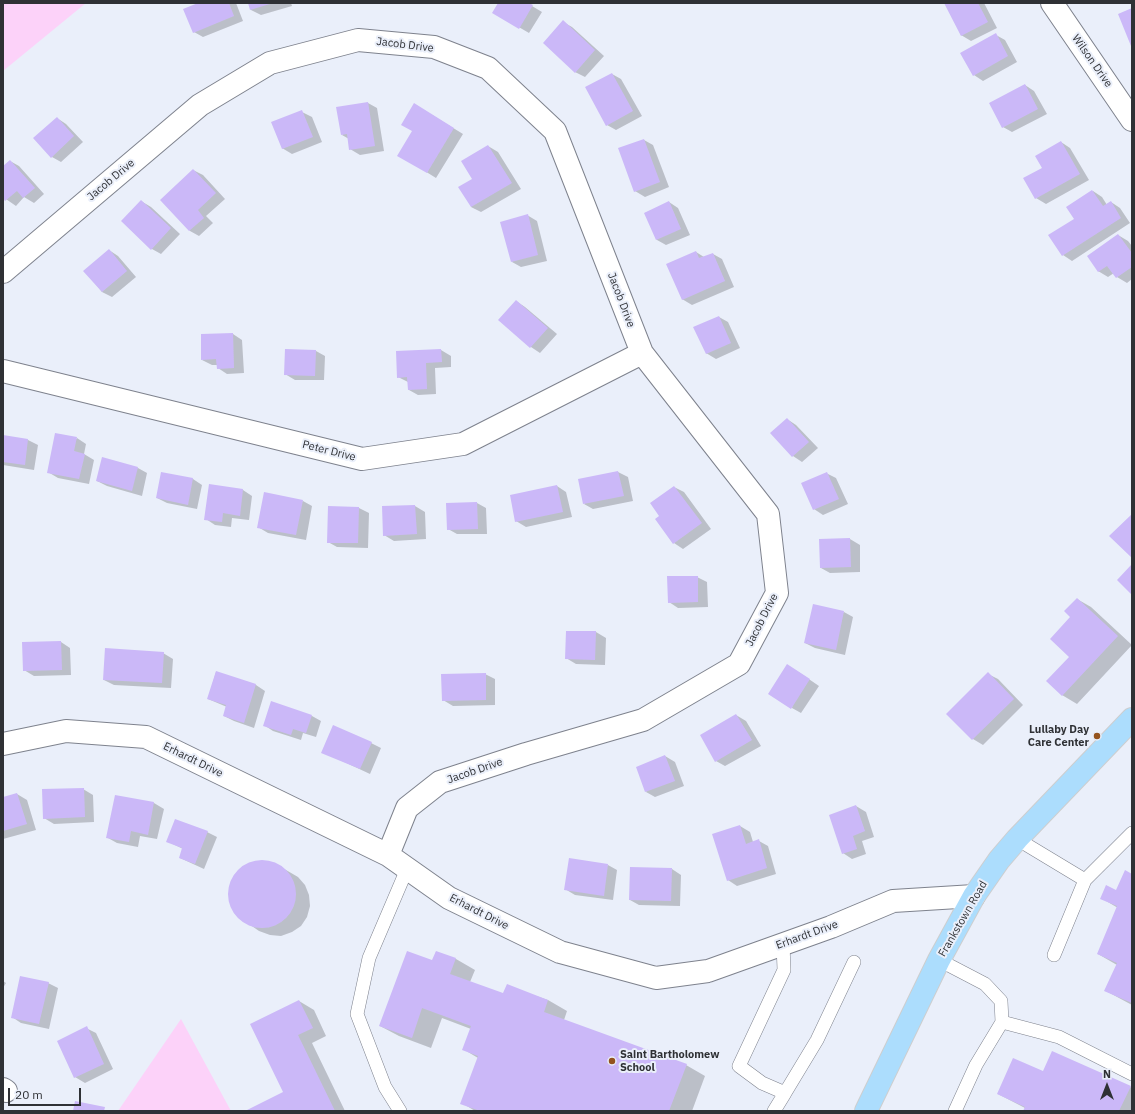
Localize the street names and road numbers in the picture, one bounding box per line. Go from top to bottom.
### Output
street label: Wilson Drive [1069,32,1115,90]
street label: Jacob Drive [376,35,434,55]
street label: Jacob Drive [85,156,137,204]
street label: Jacob Drive [605,271,637,329]
street label: Peter Drive [301,438,357,464]
street label: Jacob Drive [743,591,781,649]
street label: Erhardt Drive [161,740,225,780]
street label: Jacob Drive [446,755,504,787]
street label: Frankstown Road [936,879,990,959]
street label: Erhardt Drive [447,891,511,933]
street label: Erhardt Drive [774,918,840,952]

